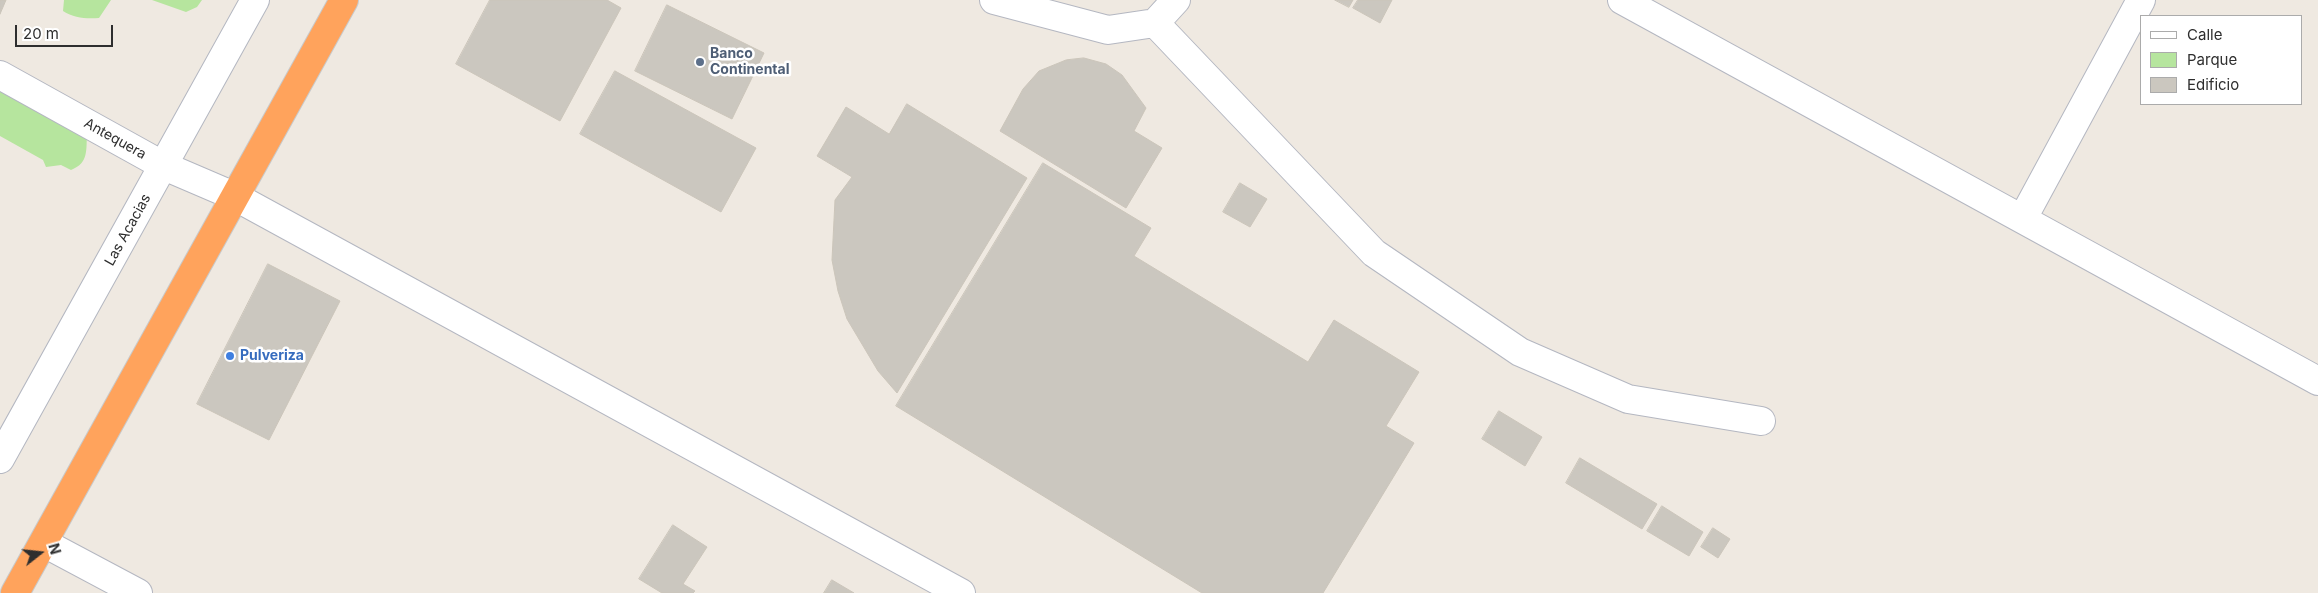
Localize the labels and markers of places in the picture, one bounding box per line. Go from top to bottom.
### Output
place label: Banco Continental [710,46,789,78]
marker: Banco Continental [694,56,706,68]
place label: Pulveriza [240,348,304,364]
marker: Pulveriza [224,350,236,362]

